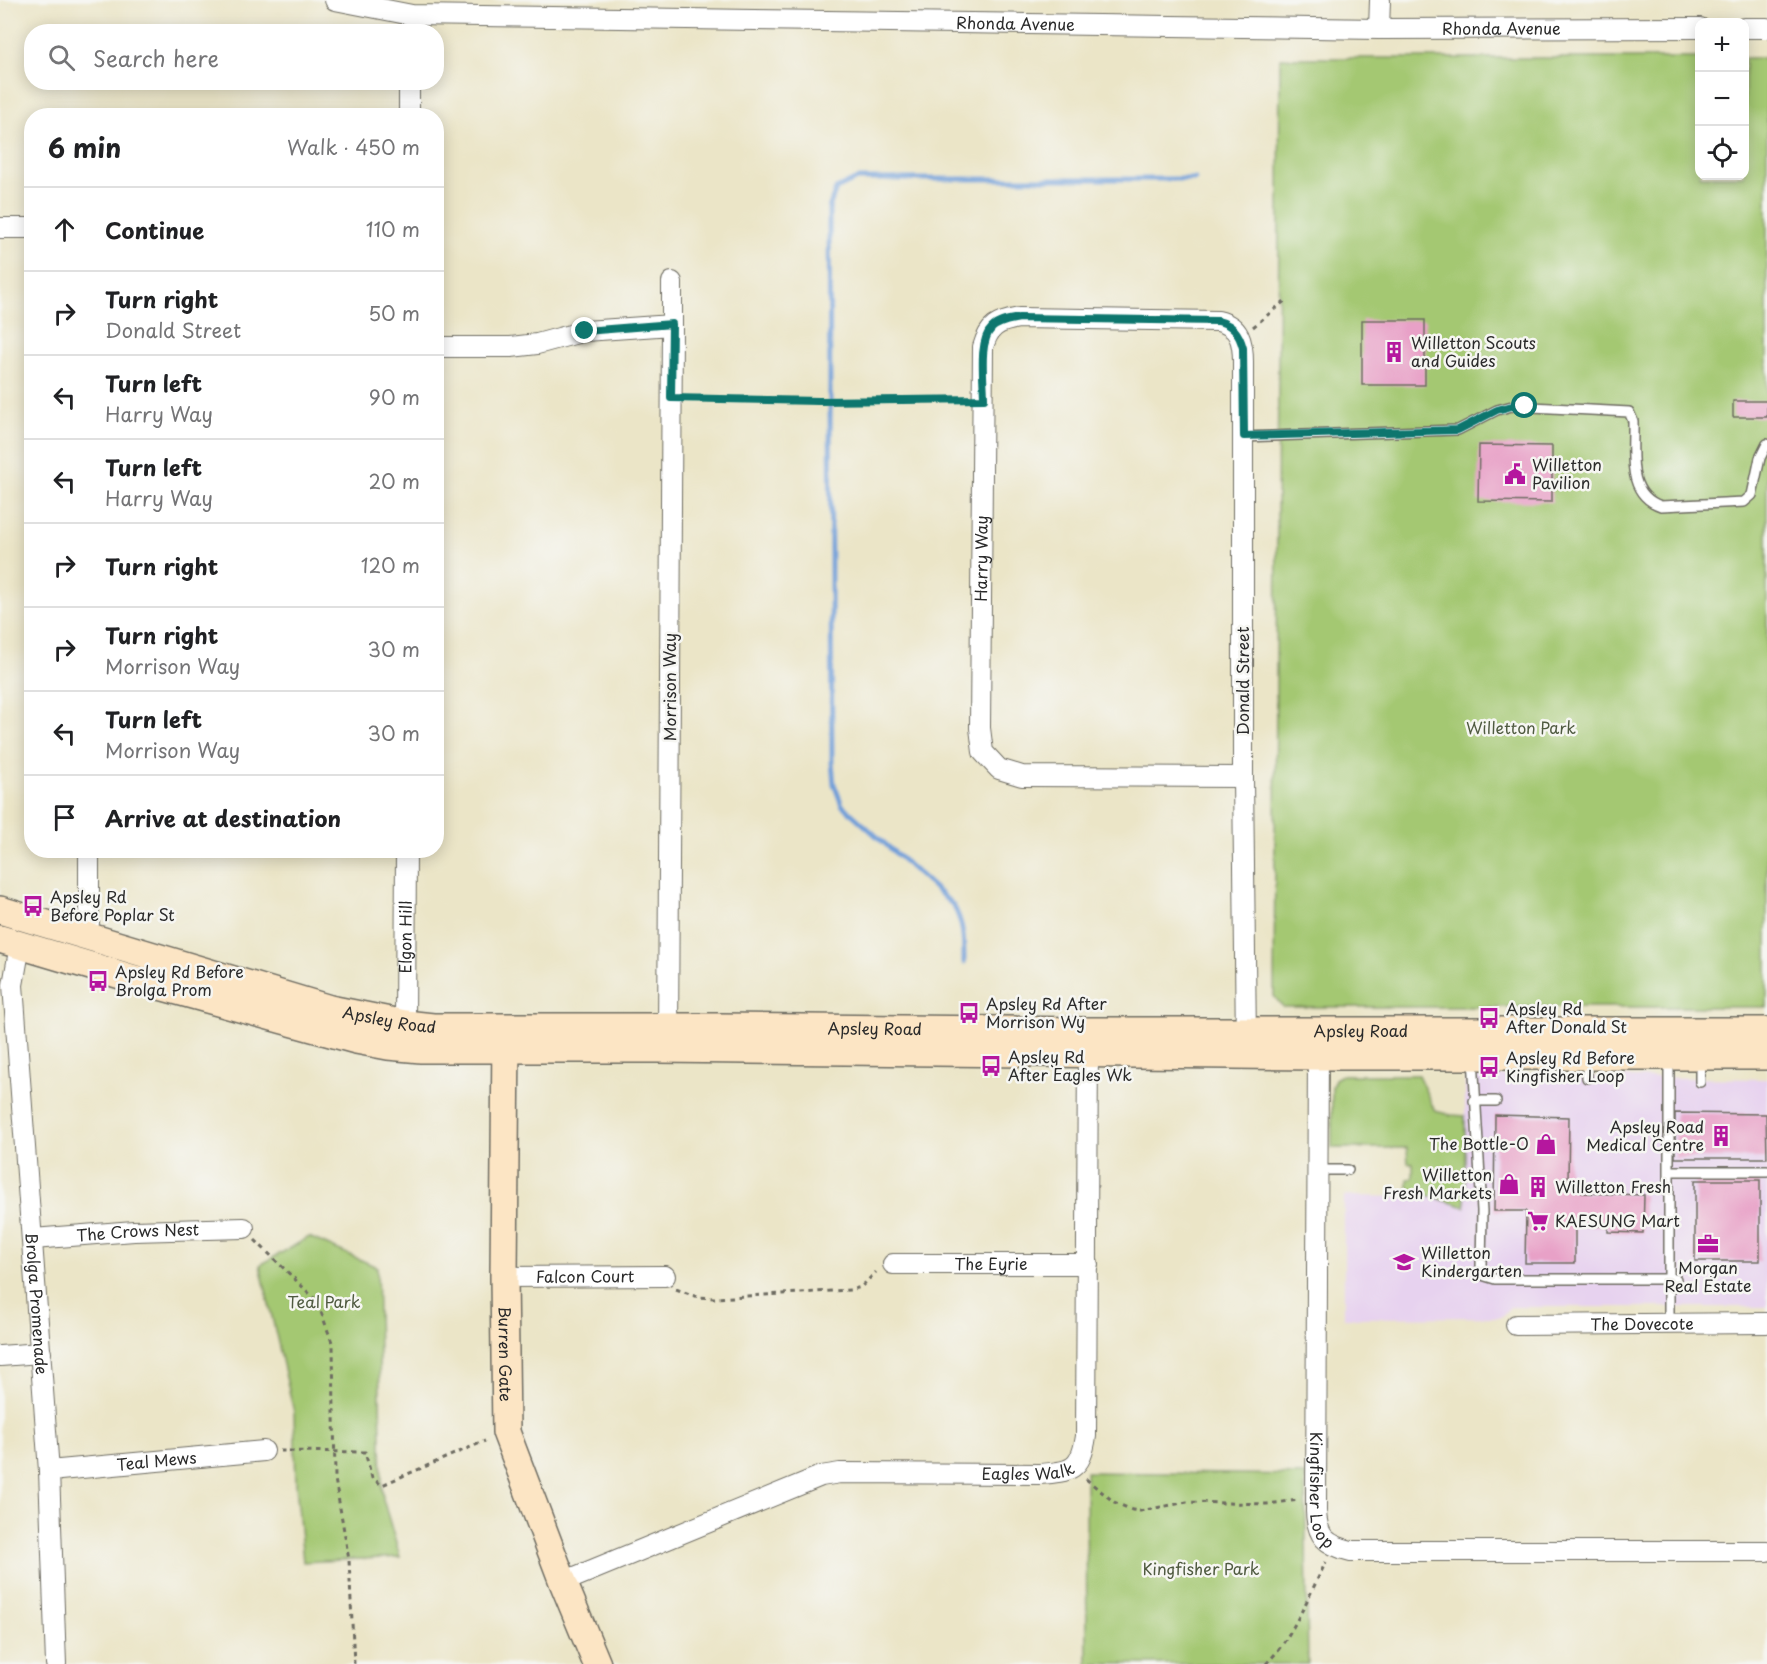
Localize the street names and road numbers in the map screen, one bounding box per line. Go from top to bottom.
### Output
street label: Rhonda Avenue [956,10,1075,36]
street label: Rhonda Avenue [1442,15,1561,40]
street label: Harry Way [968,515,993,602]
street label: Donald Street [1230,626,1254,736]
street label: Morrison Way [657,633,681,741]
street label: Elgon Hill [392,901,417,973]
street label: Apsley Road [341,999,437,1038]
street label: Apsley Road [827,1015,922,1040]
street label: Apsley Road [1314,1018,1408,1042]
street label: The Crows Nest [75,1216,199,1247]
street label: Brolga Promenade [20,1231,55,1375]
street label: The Eyrie [955,1251,1027,1275]
street label: Falcon Court [536,1263,635,1288]
street label: Burren Gate [493,1306,519,1402]
street label: The Dovecote [1590,1311,1694,1335]
street label: Kingfisher Loop [1305,1432,1340,1554]
street label: Teal Mews [115,1444,197,1476]
street label: Eagles Walk [981,1455,1078,1485]

